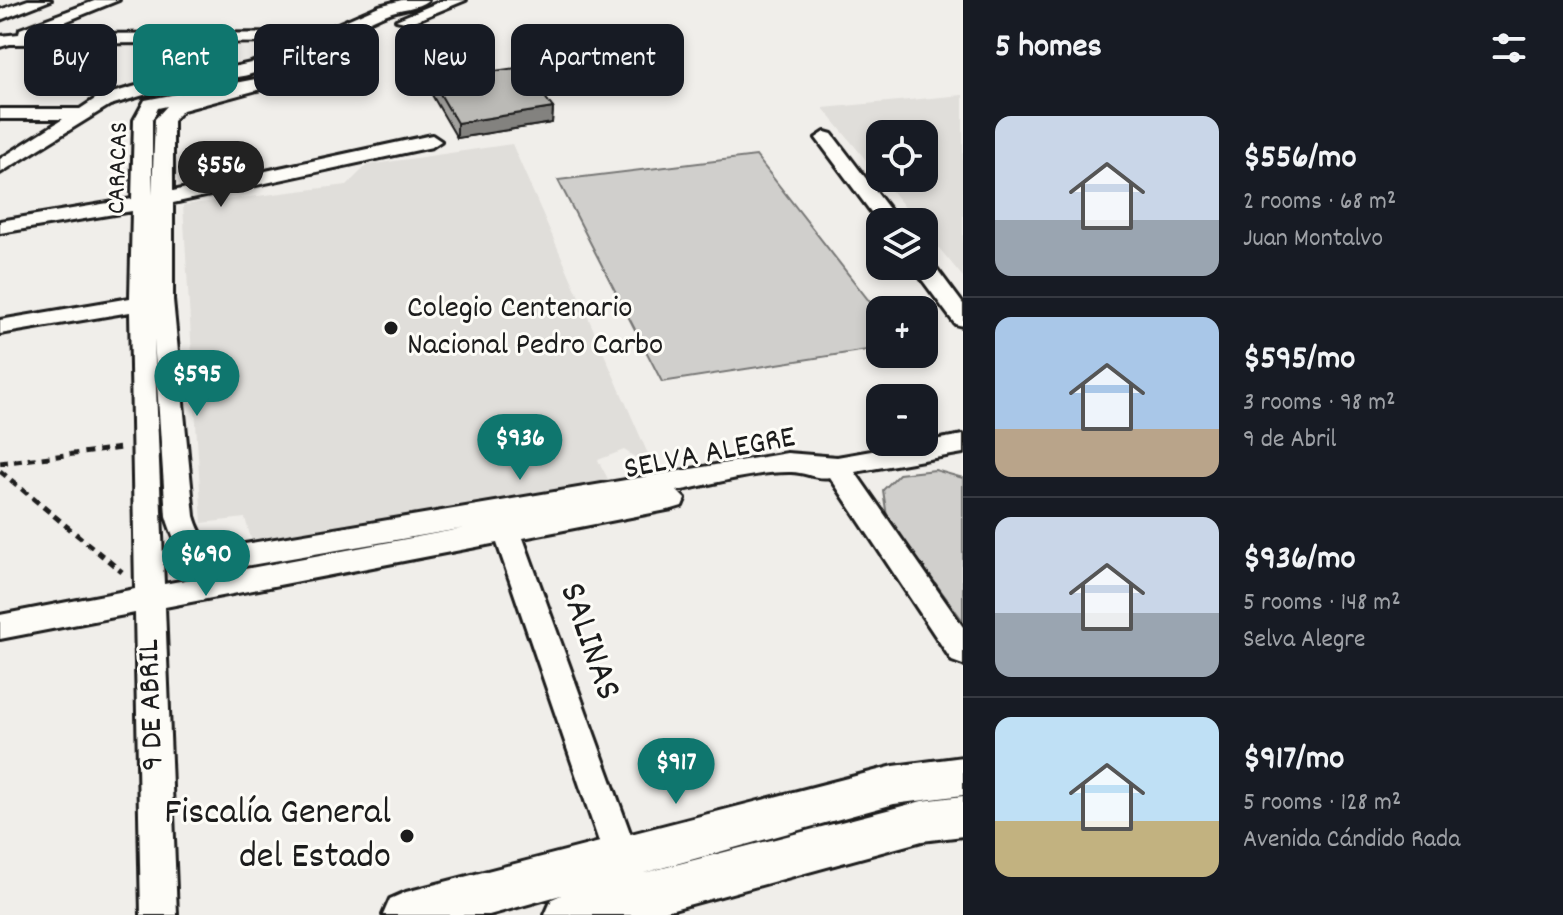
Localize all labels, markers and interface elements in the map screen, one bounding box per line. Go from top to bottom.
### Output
chip: Buy [24,24,117,96]
chip: Rent [133,24,238,96]
chip: Filters [254,24,379,96]
chip: New [395,24,495,96]
chip: Apartment [511,24,684,96]
text: 5 homes [995,24,1102,73]
icon: filters [1487,26,1531,70]
map controls [866,120,938,456]
button: locate [866,120,938,192]
street label: CARACAS [99,121,139,215]
text: $556/mo [1243,135,1357,184]
pin: $556 [174,141,268,209]
text: $556 [196,148,246,185]
icon: home [1059,148,1155,244]
text: 2 rooms · 68 m² [1243,184,1396,221]
button: layers [866,208,938,280]
text: Juan Montalvo [1243,221,1383,258]
place label: Colegio Centenario Nacional Pedro Carbo [407,287,663,370]
button: + [866,296,938,368]
marker: Colegio Centenario Nacional Pedro Carbo [382,319,400,337]
text: $595/mo [1243,336,1355,385]
icon: home [1059,349,1155,445]
pin: $595 [150,350,244,418]
text: $595 [172,357,222,394]
button: − [866,384,938,456]
text: 3 rooms · 98 m² [1243,385,1396,422]
pin: $936 [473,414,567,482]
street label: SELVA ALEGRE [621,416,800,494]
text: $936 [495,421,545,458]
text: 9 de Abril [1243,422,1337,459]
pin: $690 [159,530,253,598]
text: $936/mo [1243,536,1356,585]
text: $690 [180,537,232,574]
icon: home [1059,549,1155,645]
street label: SALINAS [542,576,634,708]
text: 5 rooms · 148 m² [1243,585,1401,622]
text: Selva Alegre [1243,622,1365,659]
street label: 9 DE ABRIL [128,638,178,772]
text: $917/mo [1243,736,1344,785]
pin: $917 [629,738,723,806]
text: $917 [656,745,696,782]
icon: home [1059,749,1155,845]
text: 5 rooms · 128 m² [1243,785,1401,822]
place label: Fiscalía General del Estado [164,787,391,886]
text: Avenida Cándido Rada [1243,822,1460,859]
marker: Fiscalía General del Estado [398,827,416,845]

